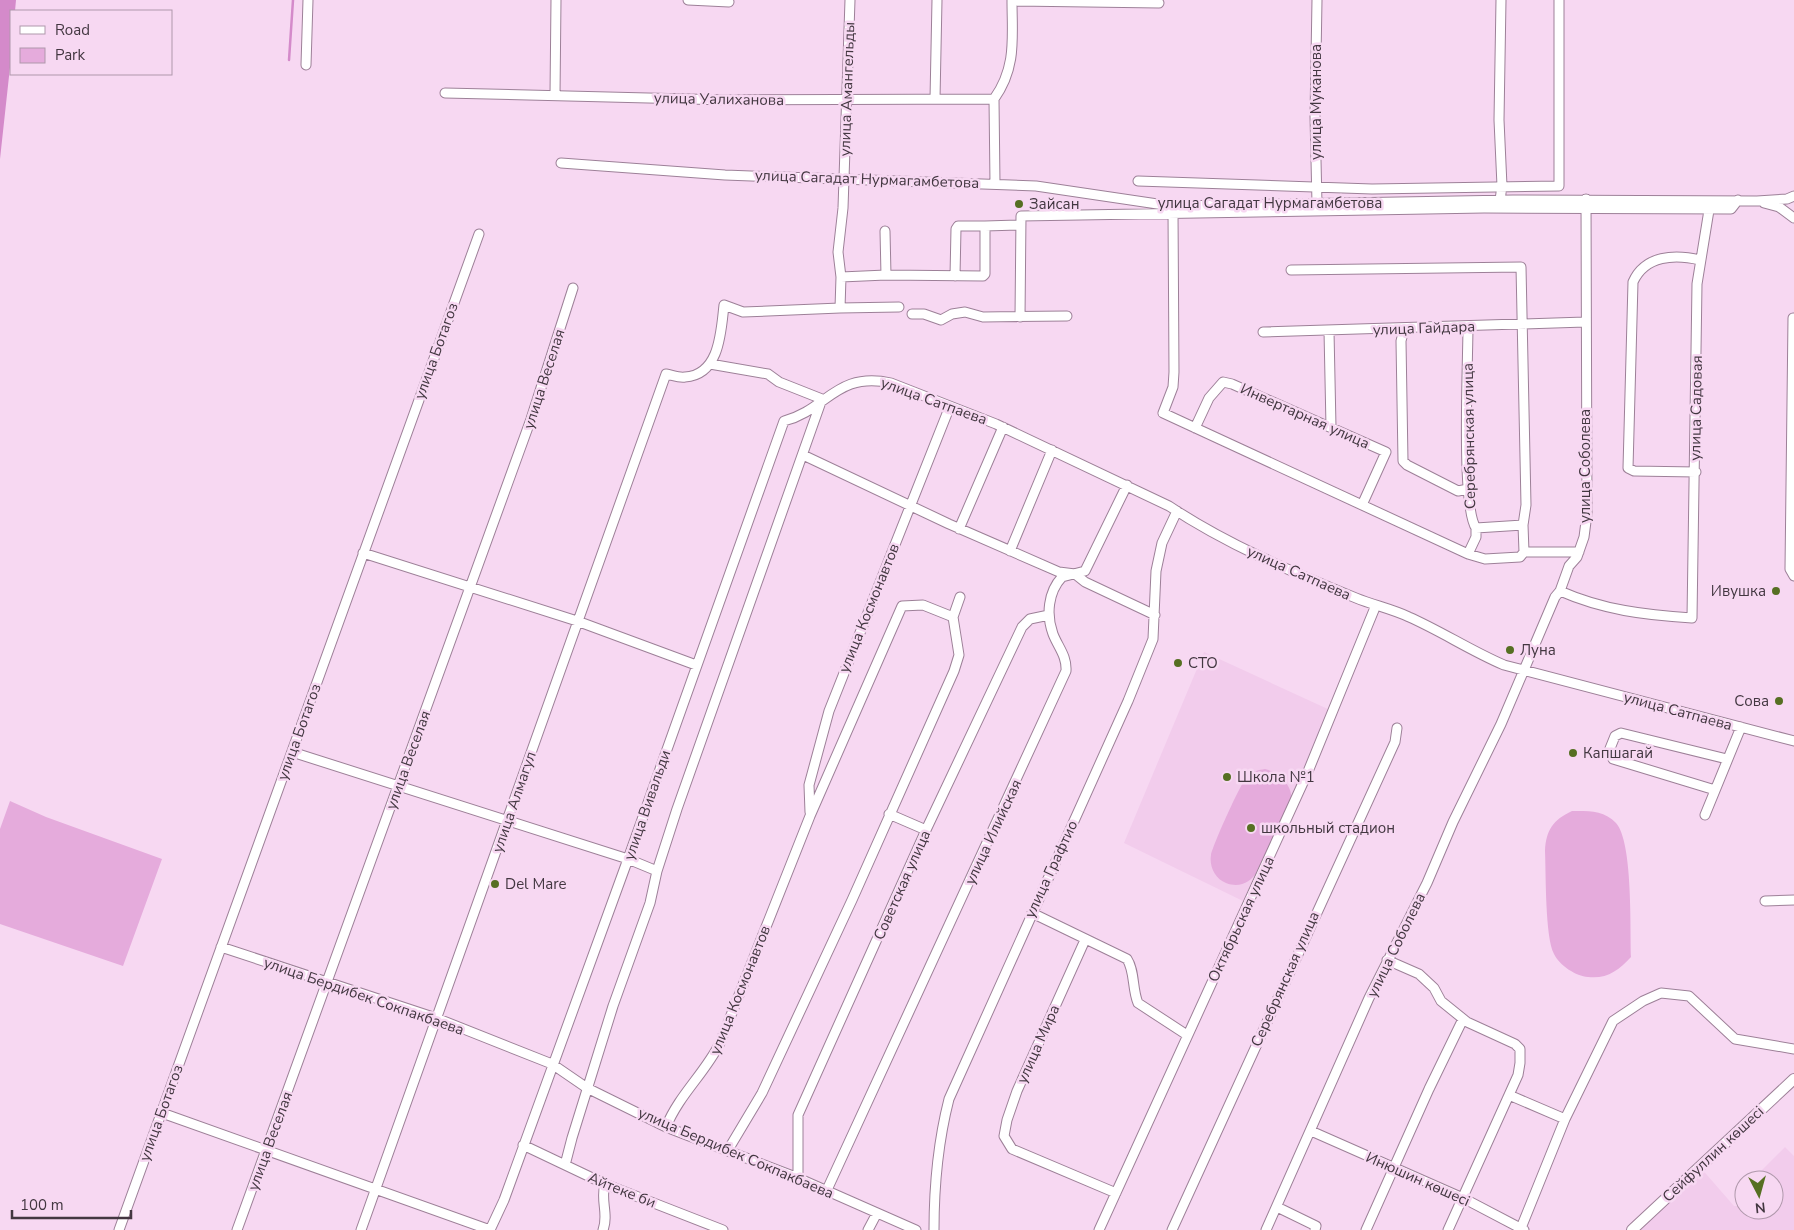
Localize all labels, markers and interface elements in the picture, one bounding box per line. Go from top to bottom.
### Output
legend [10,10,172,75]
text: Road [55,20,90,40]
street label: улица Амангельды [835,21,859,157]
street label: улица Муканова [1306,44,1326,160]
text: Park [55,45,85,65]
street label: улица Уалиханова [654,88,784,110]
street label: улица Сагадат Нурмагамбетова [754,165,980,193]
street label: улица Сагадат Нурмагамбетова [1158,193,1382,213]
place label: Зайсан [1029,194,1079,214]
marker: Зайсан [1013,198,1025,210]
street label: улица Ботагоз [409,300,463,402]
street label: улица Гайдара [1372,316,1476,340]
street label: улица Веселая [518,326,570,432]
street label: улица Садовая [1685,355,1707,461]
street label: Серебрянская улица [1458,363,1480,509]
street label: улица Сатпаева [878,373,990,429]
street label: Инвертарная улица [1237,379,1373,453]
street label: улица Соболева [1575,409,1595,523]
street label: улица Космонавтов [834,540,904,676]
street label: улица Сатпаева [1244,541,1354,605]
place label: Ивушка [1711,581,1766,601]
marker: Ивушка [1770,585,1782,597]
place label: Луна [1520,640,1556,660]
marker: Луна [1504,644,1516,656]
place label: СТО [1188,653,1218,673]
marker: СТО [1172,657,1184,669]
street label: улица Ботагоз [272,681,326,783]
street label: улица Сатпаева [1621,687,1735,735]
place label: Сова [1734,691,1769,711]
marker: Сова [1773,695,1785,707]
street label: улица Веселая [381,708,435,812]
place label: Капшагай [1583,743,1653,763]
street label: улица Вивальди [619,747,675,863]
marker: Капшагай [1567,747,1579,759]
street label: улица Алмагул [487,749,541,855]
place label: Школа №1 [1237,767,1315,787]
marker: Школа №1 [1221,771,1233,783]
street label: улица Илийская [960,776,1026,888]
street label: улица Графтио [1020,817,1082,921]
place label: школьный стадион [1261,818,1395,838]
marker: школьный стадион [1245,822,1257,834]
street label: Советская улица [869,827,935,943]
street label: Октябрьская улица [1203,853,1279,985]
place label: Del Mare [505,874,566,894]
marker: Del Mare [489,878,501,890]
street label: улица Соболева [1362,889,1430,1001]
street label: Серебрянская улица [1246,908,1324,1050]
street label: улица Космонавтов [705,922,775,1058]
street label: улица Бердибек Сокпакбаева [261,952,467,1040]
street label: улица Мира [1012,1001,1064,1087]
street label: улица Ботагоз [134,1062,188,1164]
street label: улица Веселая [243,1089,297,1193]
street label: Сейфуллин көшесі [1658,1102,1768,1206]
street label: улица Бердибек Сокпакбаева [635,1103,837,1203]
street label: Инюшин көшесі [1363,1147,1473,1211]
street label: Айтеке би [585,1167,659,1213]
north arrow [1734,1170,1784,1220]
scale bar [12,1188,131,1220]
text: 100 m [20,1195,64,1215]
text: N [1754,1197,1767,1217]

